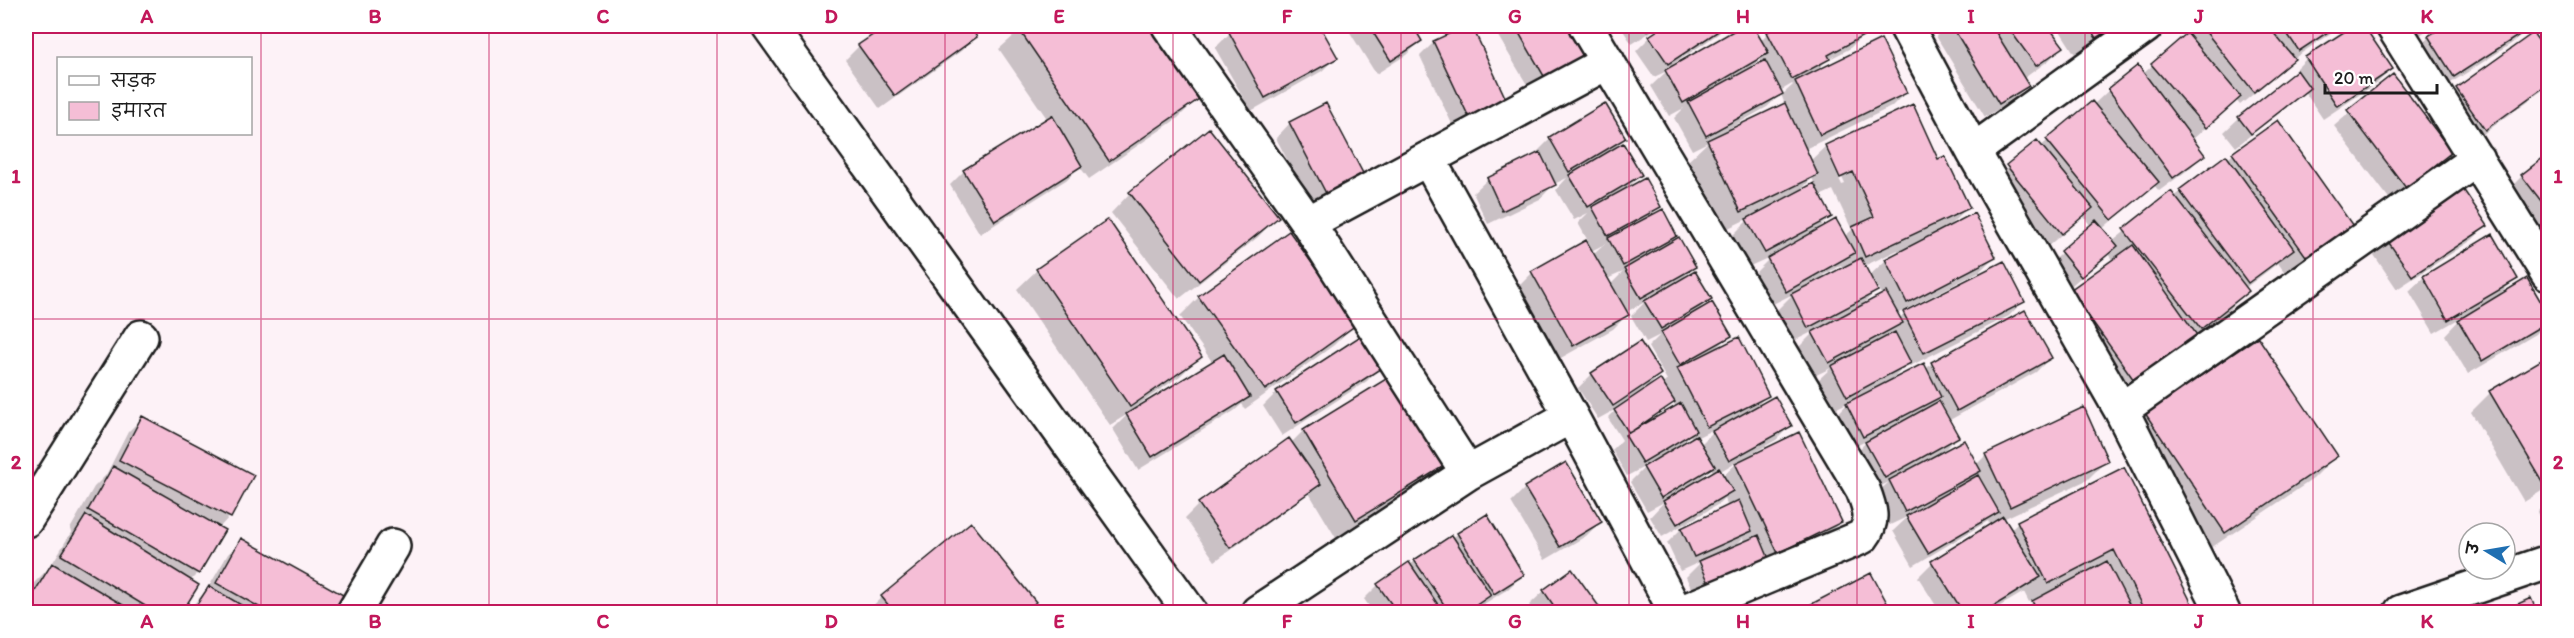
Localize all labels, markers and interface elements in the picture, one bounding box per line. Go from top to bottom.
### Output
text: A [140,4,154,28]
text: B [369,4,382,28]
text: C [597,4,610,28]
text: D [824,4,838,28]
text: E [1053,4,1065,28]
text: F [1282,4,1293,28]
text: G [1508,4,1522,28]
text: H [1736,4,1750,28]
text: I [1967,4,1975,28]
text: J [2193,4,2204,28]
text: K [2421,4,2435,28]
legend [57,57,252,135]
scale bar [2325,57,2438,95]
text: 20 m [2334,67,2374,89]
text: सड़क [110,70,156,92]
text: इमारत [111,100,167,122]
text: 1 [11,164,21,188]
text: 1 [2553,164,2563,188]
text: 2 [11,450,22,474]
text: 2 [2553,450,2564,474]
north arrow [2457,521,2517,581]
text: उ [2462,540,2483,557]
text: A [140,609,154,633]
text: B [369,609,382,633]
text: C [597,609,610,633]
text: D [824,609,838,633]
text: E [1053,609,1065,633]
text: F [1282,609,1293,633]
text: G [1508,609,1522,633]
text: H [1736,609,1750,633]
text: I [1967,609,1975,633]
text: J [2193,609,2204,633]
text: K [2421,609,2435,633]

